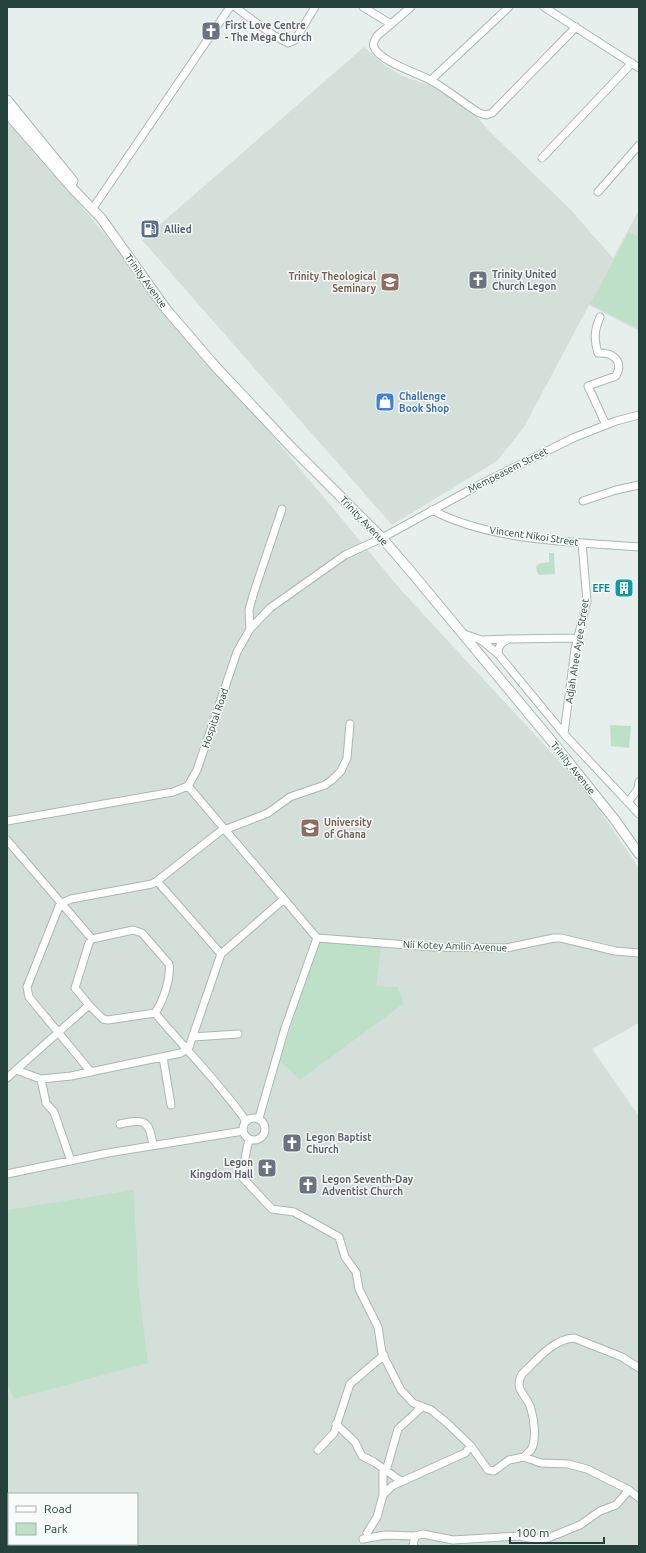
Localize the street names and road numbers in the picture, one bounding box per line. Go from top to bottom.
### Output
street label: Trinity Avenue [123,252,169,310]
street label: Mempeasem Street [466,445,550,495]
street label: Trinity Avenue [338,494,390,548]
street label: Vincent Nikoi Street [489,524,579,548]
street label: Adjah Ahee Ayee Street [563,598,591,704]
street label: Hospital Road [200,687,230,749]
street label: Trinity Avenue [548,740,598,796]
street label: Nii Kotey Amlin Avenue [403,939,507,953]

